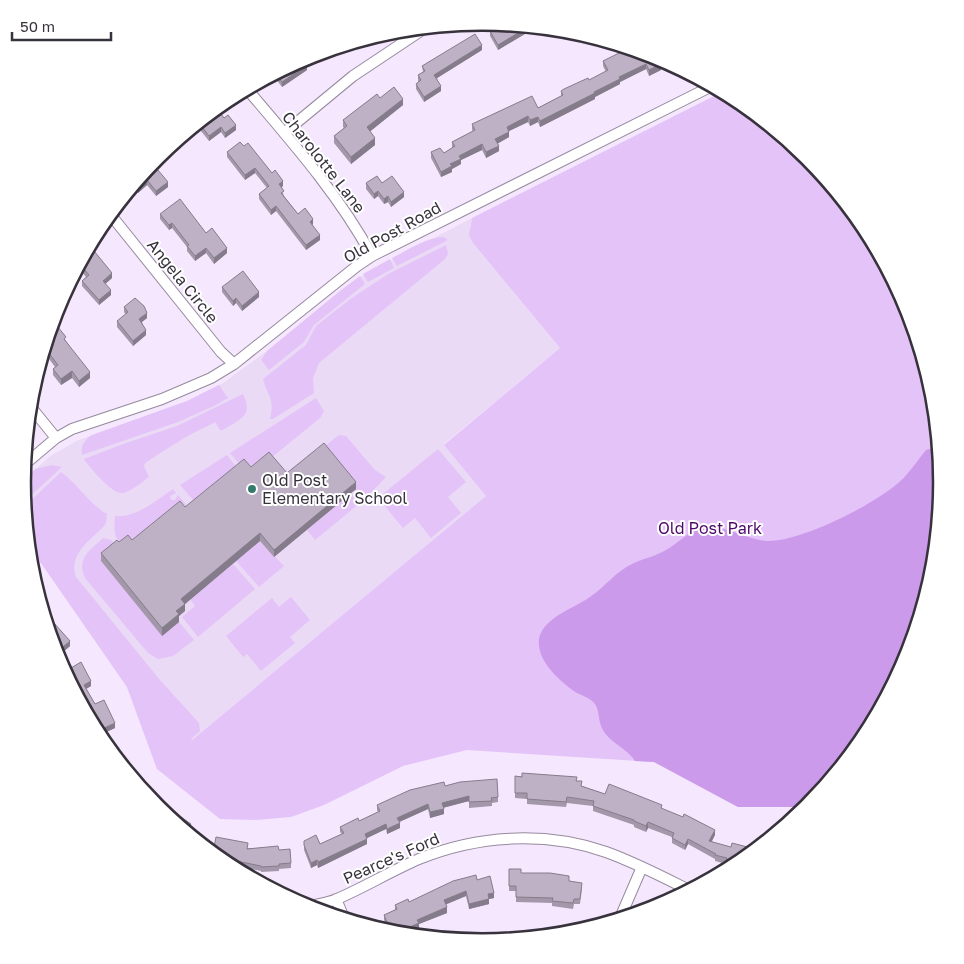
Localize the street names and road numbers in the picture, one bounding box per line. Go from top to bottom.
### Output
street label: Charolotte Lane [278,107,370,217]
street label: Old Post Road [340,197,444,267]
street label: Angela Circle [143,235,223,327]
street label: Pearce's Ford [340,828,442,888]

